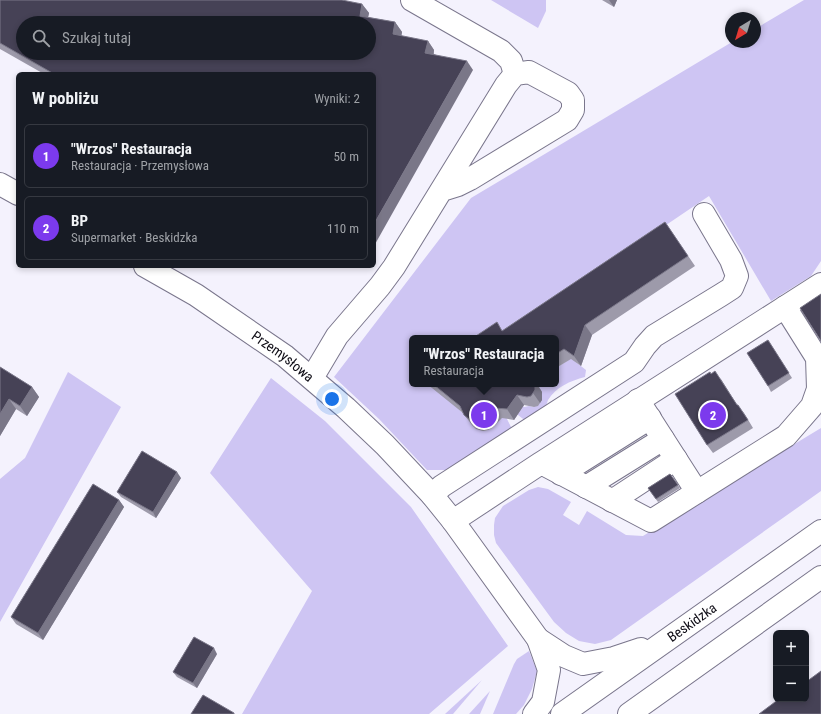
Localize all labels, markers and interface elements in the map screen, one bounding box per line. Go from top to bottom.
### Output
north arrow [725,12,761,48]
search box [16,16,376,60]
icon: search [30,27,52,49]
text: Szukaj tutaj [62,29,131,47]
text: W pobliżu [32,88,99,108]
text: Wyniki: 2 [314,91,360,106]
text: "Wrzos" Restauracja [71,140,192,158]
text: 1 [43,149,49,164]
text: 50 m [333,149,359,164]
text: Restauracja · Przemysłowa [71,158,209,173]
text: BP [71,212,88,230]
text: 2 [43,221,49,236]
text: 110 m [327,221,359,236]
text: Supermarket · Beskidzka [71,230,197,245]
street label: Przemysłowa [249,328,317,385]
popup [409,335,559,387]
text: "Wrzos" Restauracja [424,345,544,363]
text: Restauracja [424,363,484,378]
your location [322,389,342,409]
pin: 1 [471,400,497,430]
pin: 2 [700,400,726,430]
street label: Beskidzka [664,599,719,645]
map controls [773,630,809,702]
button: + [773,630,809,666]
button: − [773,666,809,702]

